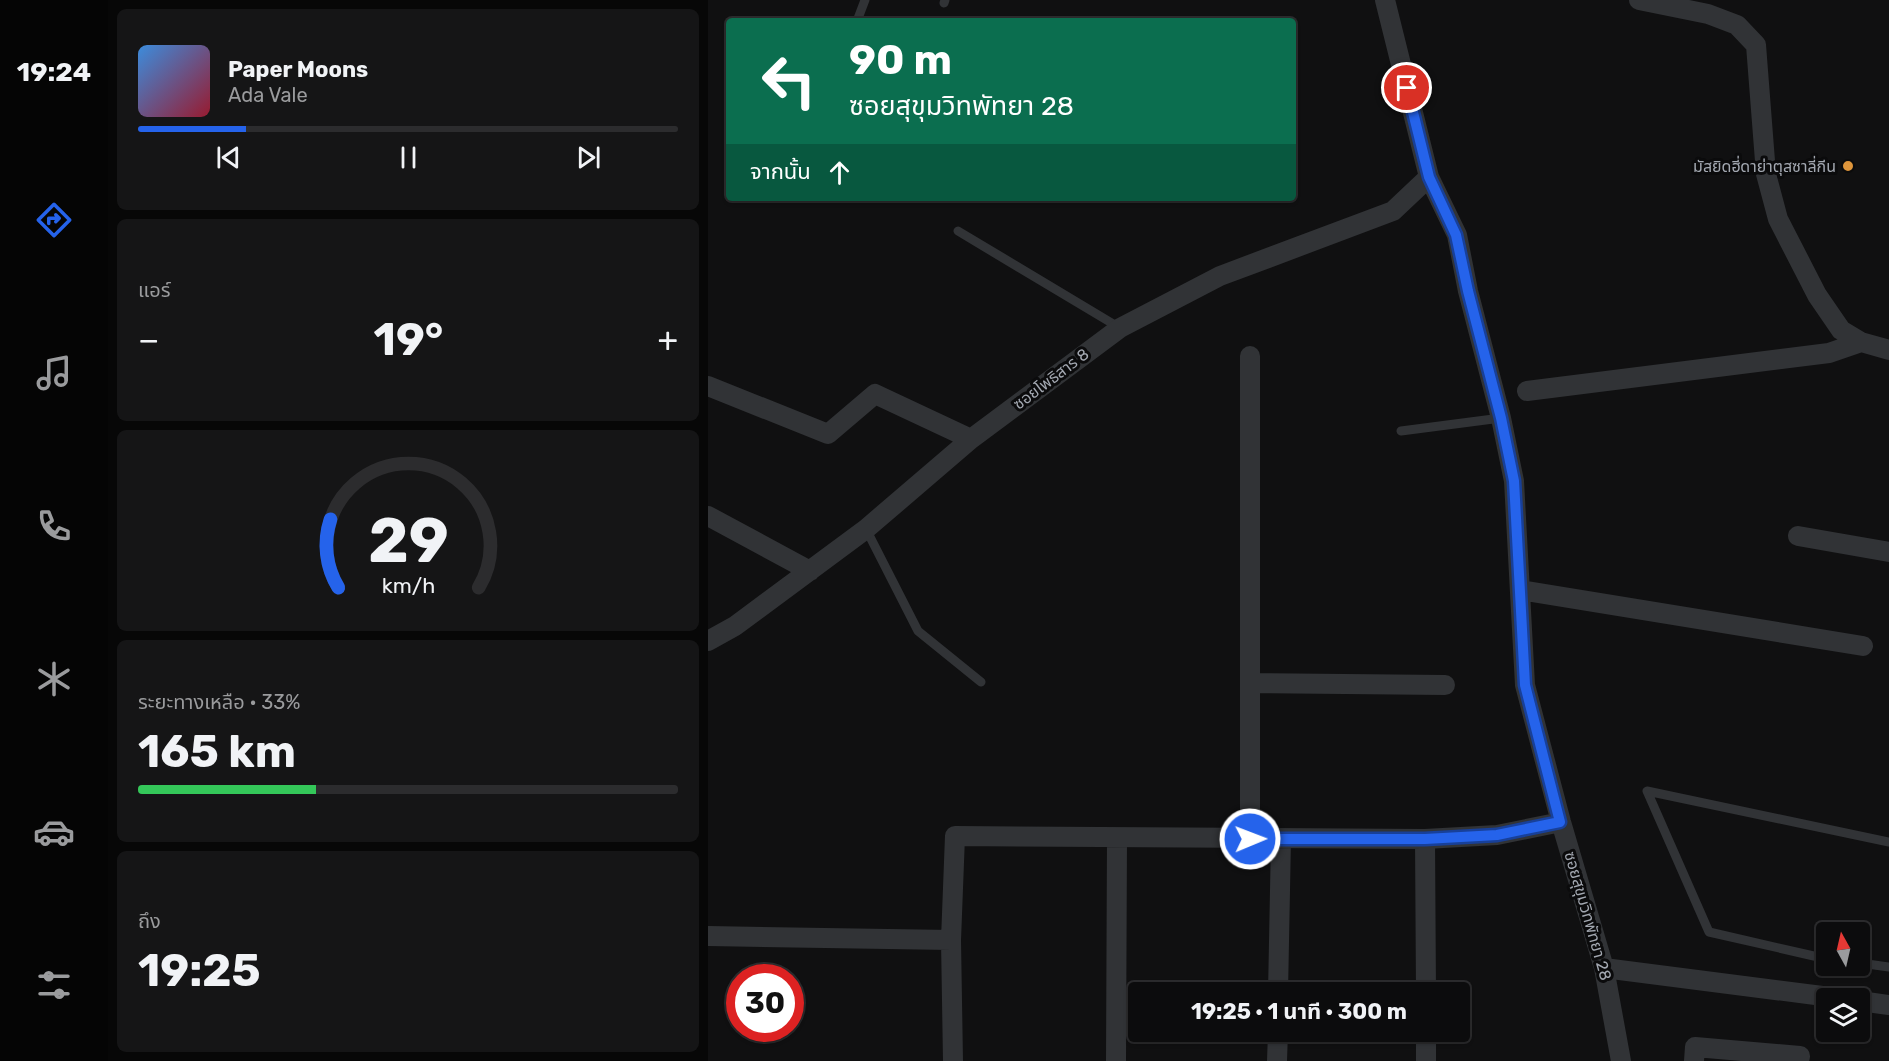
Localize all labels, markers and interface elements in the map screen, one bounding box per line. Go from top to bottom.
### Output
text: 90 m [849,35,952,85]
icon: left [750,42,828,120]
text: 19:24 [17,56,91,88]
text: Paper Moons [228,56,368,83]
pin [1381,62,1432,113]
icon: arrive [1390,71,1423,104]
text: Ada Vale [228,83,308,107]
text: ซอยสุขุมวิทพัทยา 28 [849,90,1074,122]
icon: previous [212,141,245,174]
icon: pause [392,141,425,174]
icon: next [572,141,605,174]
place label: มัสยิดฮี่ดาย่าตุสซาลี่กีน [1693,155,1836,176]
icon: ahead [823,156,856,189]
text: จากนั้น [750,158,811,185]
marker: มัสยิดฮี่ดาย่าตุสซาลี่กีน [1841,159,1855,173]
icon: directions [33,199,75,241]
text: แอร์ [138,278,170,302]
text: 19° [374,313,443,366]
text: − [138,320,159,359]
text: + [657,320,678,359]
street label: ซอยโพธิสาร 8 [1010,344,1092,414]
icon: music [33,352,75,394]
text: 29 [368,504,448,578]
icon: phone [33,505,75,547]
text: km/h [381,573,435,598]
icon: climate [33,658,75,700]
text: ระยะทางเหลือ · 33% [138,690,300,714]
text: 165 km [138,725,296,778]
position arrow [1218,807,1282,871]
icon: car [33,811,75,853]
street label: ซอยสุขุมวิทพัทยา 28 [1560,849,1616,983]
text: ถึง [138,909,161,933]
north arrow [1816,922,1870,976]
map controls [1816,922,1870,1042]
text: 19:25 [138,944,261,997]
icon: filters [33,964,75,1006]
speed limit sign: 30 [726,964,804,1042]
button: layers [1816,988,1870,1042]
text: 19:25 · 1 นาที · 300 m [1191,998,1407,1025]

